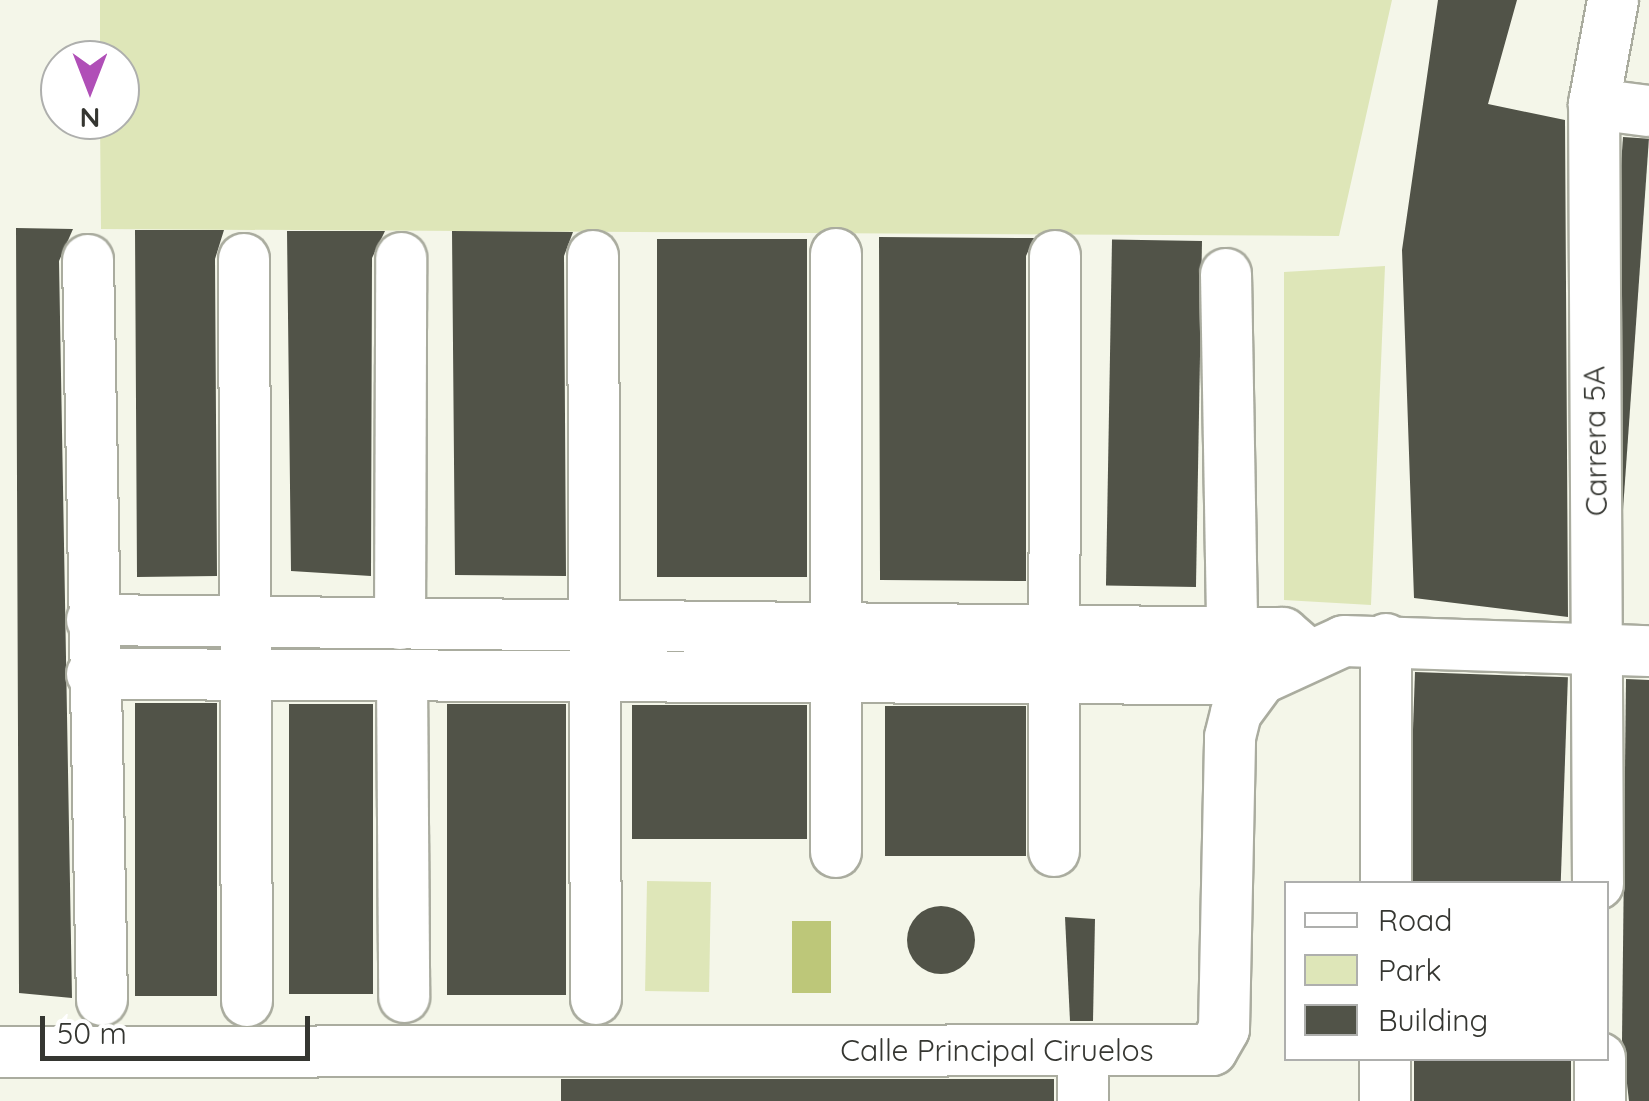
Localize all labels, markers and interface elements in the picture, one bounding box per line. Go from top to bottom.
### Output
north arrow [40,40,140,140]
text: N [80,101,100,136]
street label: Carrera 5A [1576,365,1614,517]
legend [1284,881,1609,1061]
text: Road [1378,901,1452,939]
text: Park [1378,951,1442,989]
scale bar [45,996,315,1058]
text: Building [1378,1001,1488,1039]
text: 50 m [57,1014,127,1052]
street label: Calle Principal Ciruelos [840,1032,1154,1068]

